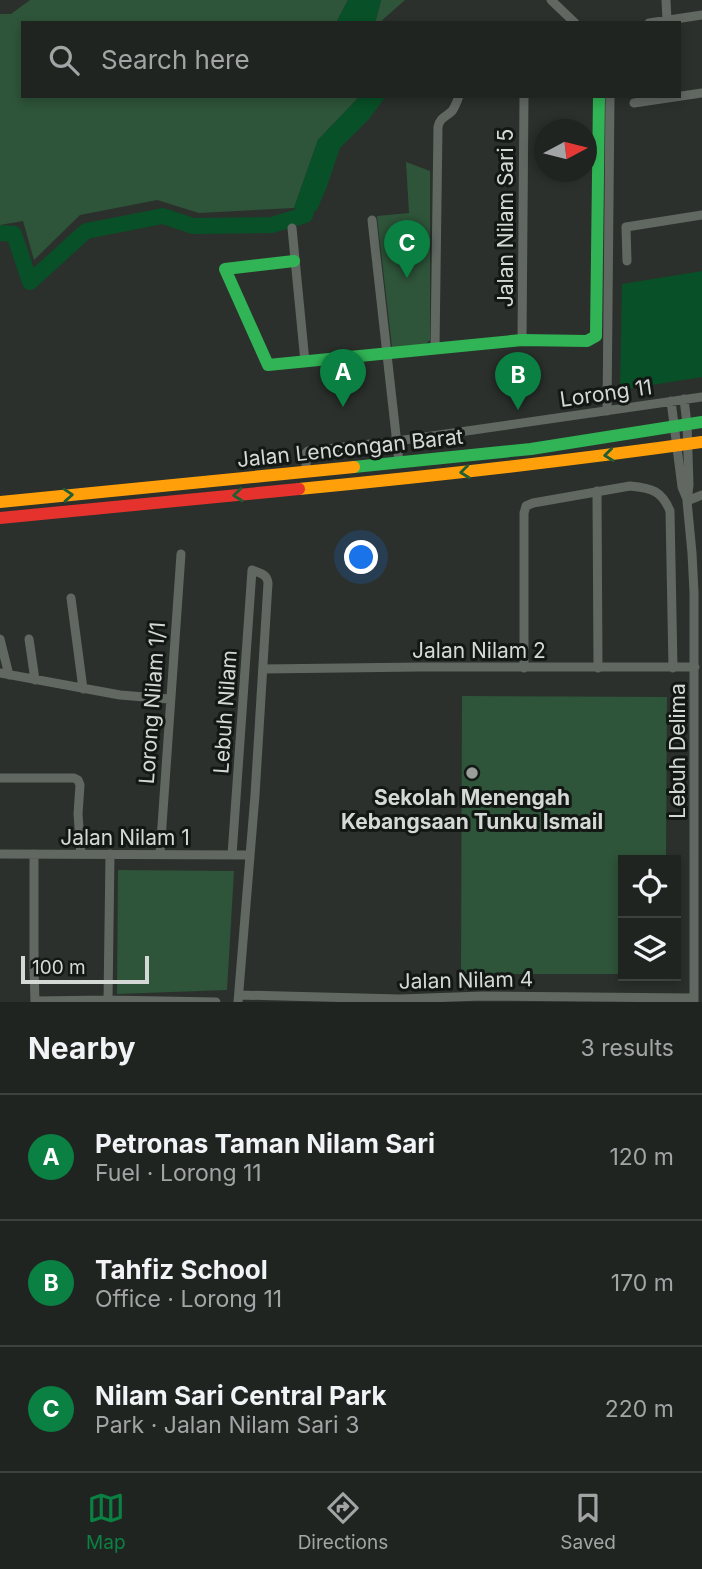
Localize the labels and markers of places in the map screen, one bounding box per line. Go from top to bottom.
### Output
pin: C [384,220,430,278]
pin: A [320,349,366,407]
pin: B [495,352,541,410]
marker: Sekolah Menengah Kebangsaan Tunku Ismail [464,765,480,781]
place label: Sekolah Menengah Kebangsaan Tunku Ismail [341,785,603,834]

